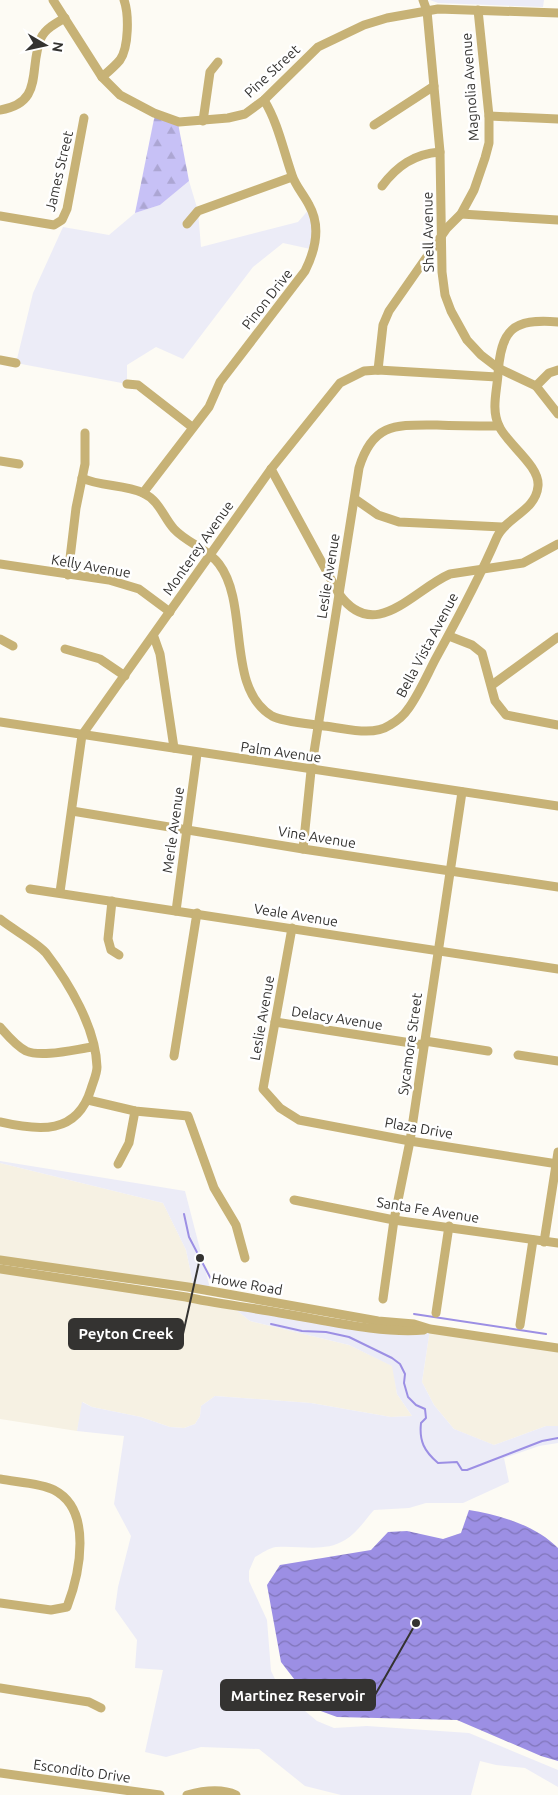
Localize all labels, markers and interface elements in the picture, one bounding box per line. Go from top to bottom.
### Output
north arrow [20,20,70,70]
street label: Magnolia Avenue [458,32,482,142]
text: N [49,41,67,53]
street label: Pine Street [241,41,303,101]
street label: James Street [42,129,76,213]
street label: Shell Avenue [419,191,437,273]
street label: Pinon Drive [238,266,296,332]
street label: Monterey Avenue [159,498,237,598]
street label: Leslie Avenue [313,532,343,620]
street label: Kelly Avenue [50,551,132,581]
street label: Bella Vista Avenue [393,590,461,700]
street label: Palm Avenue [239,738,323,766]
street label: Merle Avenue [159,786,187,874]
street label: Vine Avenue [277,823,357,851]
street label: Veale Avenue [253,900,339,930]
street label: Leslie Avenue [247,974,277,1062]
street label: Sycamore Street [395,991,425,1096]
street label: Delacy Avenue [290,1003,384,1033]
street label: Plaza Drive [384,1114,454,1142]
street label: Santa Fe Avenue [375,1194,481,1226]
street label: Howe Road [210,1270,284,1298]
callout: Peyton Creek [69,1319,183,1349]
text: Peyton Creek [79,1325,174,1342]
callout: Martinez Reservoir [221,1680,375,1710]
text: Martinez Reservoir [231,1687,366,1704]
street label: Escondito Drive [32,1756,132,1786]

